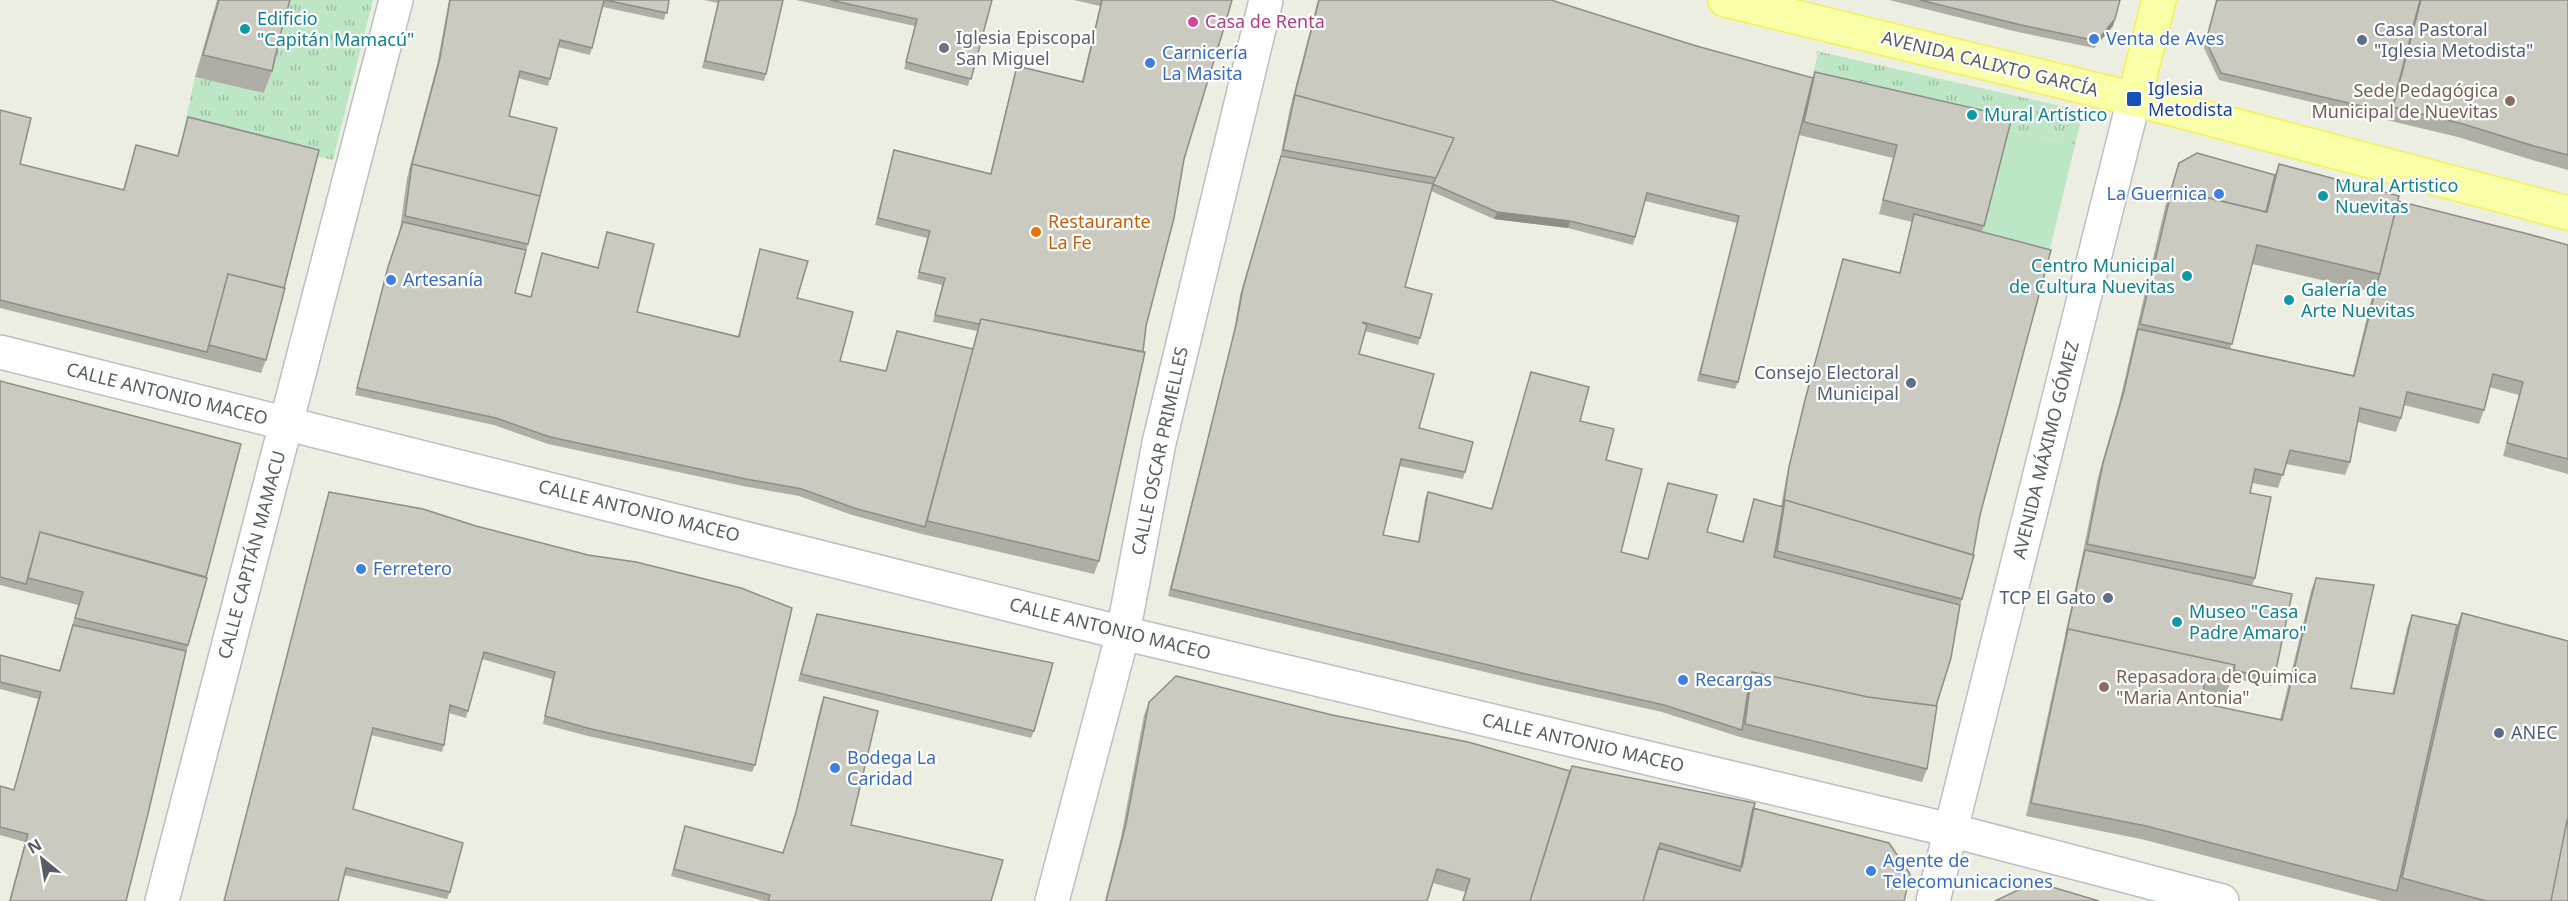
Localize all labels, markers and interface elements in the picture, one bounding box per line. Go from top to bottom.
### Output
place label: Edificio "Capitán Mamacú" [257,6,414,51]
place label: Casa de Renta [1205,9,1325,33]
marker: Casa de Renta [1186,15,1200,29]
place label: Casa Pastoral "Iglesia Metodista" [2374,17,2533,62]
marker: Edificio "Capitán Mamacú" [238,22,252,36]
street label: AVENIDA CALIXTO GARCÍA [1879,24,2102,102]
place label: Iglesia Episcopal San Miguel [956,25,1096,70]
place label: Venta de Aves [2106,26,2224,50]
marker: Venta de Aves [2087,32,2101,46]
marker: Casa Pastoral "Iglesia Metodista" [2355,33,2369,47]
place label: Carnicería La Masita [1162,40,1248,85]
marker: Iglesia Episcopal San Miguel [937,41,951,55]
marker: Carnicería La Masita [1143,56,1157,70]
place label: Iglesia Metodista [2148,76,2233,121]
place label: Sede Pedagógica Municipal de Nuevitas [2312,78,2498,123]
marker: Iglesia Metodista [2125,90,2143,108]
marker: Sede Pedagógica Municipal de Nuevitas [2503,94,2517,108]
place label: Mural Artístico [1984,102,2107,126]
marker: Mural Artístico [1965,108,1979,122]
place label: Mural Artistico Nuevitas [2335,173,2458,218]
place label: La Guernica [2106,181,2207,205]
marker: La Guernica [2212,187,2226,201]
marker: Mural Artistico Nuevitas [2316,189,2330,203]
place label: Restaurante La Fe [1048,209,1151,254]
marker: Restaurante La Fe [1029,225,1043,239]
place label: Centro Municipal de Cultura Nuevitas [2009,253,2175,298]
place label: Artesanía [403,267,483,291]
marker: Centro Municipal de Cultura Nuevitas [2180,269,2194,283]
marker: Artesanía [384,273,398,287]
place label: Galería de Arte Nuevitas [2301,277,2415,322]
marker: Galería de Arte Nuevitas [2282,293,2296,307]
street label: AVENIDA MÁXIMO GÓMEZ [2006,338,2084,561]
street label: CALLE OSCAR PRIMELLES [1125,344,1193,557]
street label: CALLE ANTONIO MACEO [64,356,270,430]
place label: Consejo Electoral Municipal [1754,360,1899,405]
marker: Consejo Electoral Municipal [1904,376,1918,390]
street label: CALLE CAPITÁN MAMACU [212,448,290,662]
street label: CALLE ANTONIO MACEO [536,473,742,547]
place label: Ferretero [373,556,452,580]
marker: Ferretero [354,562,368,576]
place label: TCP El Gato [1999,585,2096,609]
street label: CALLE ANTONIO MACEO [1007,591,1213,665]
marker: TCP El Gato [2101,591,2115,605]
place label: Museo "Casa Padre Amaro" [2189,599,2307,644]
marker: Museo "Casa Padre Amaro" [2170,615,2184,629]
place label: Repasadora de Quimica "Maria Antonia" [2116,664,2317,709]
place label: Recargas [1695,667,1772,691]
marker: Recargas [1676,673,1690,687]
marker: Repasadora de Quimica "Maria Antonia" [2097,680,2111,694]
street label: CALLE ANTONIO MACEO [1480,707,1687,777]
place label: ANEC [2511,720,2558,744]
marker: ANEC [2492,726,2506,740]
place label: Bodega La Caridad [847,745,936,790]
marker: Bodega La Caridad [828,761,842,775]
north arrow [12,829,72,889]
text: N [23,833,46,859]
place label: Agente de Telecomunicaciones [1883,848,2053,893]
marker: Agente de Telecomunicaciones [1864,864,1878,878]

